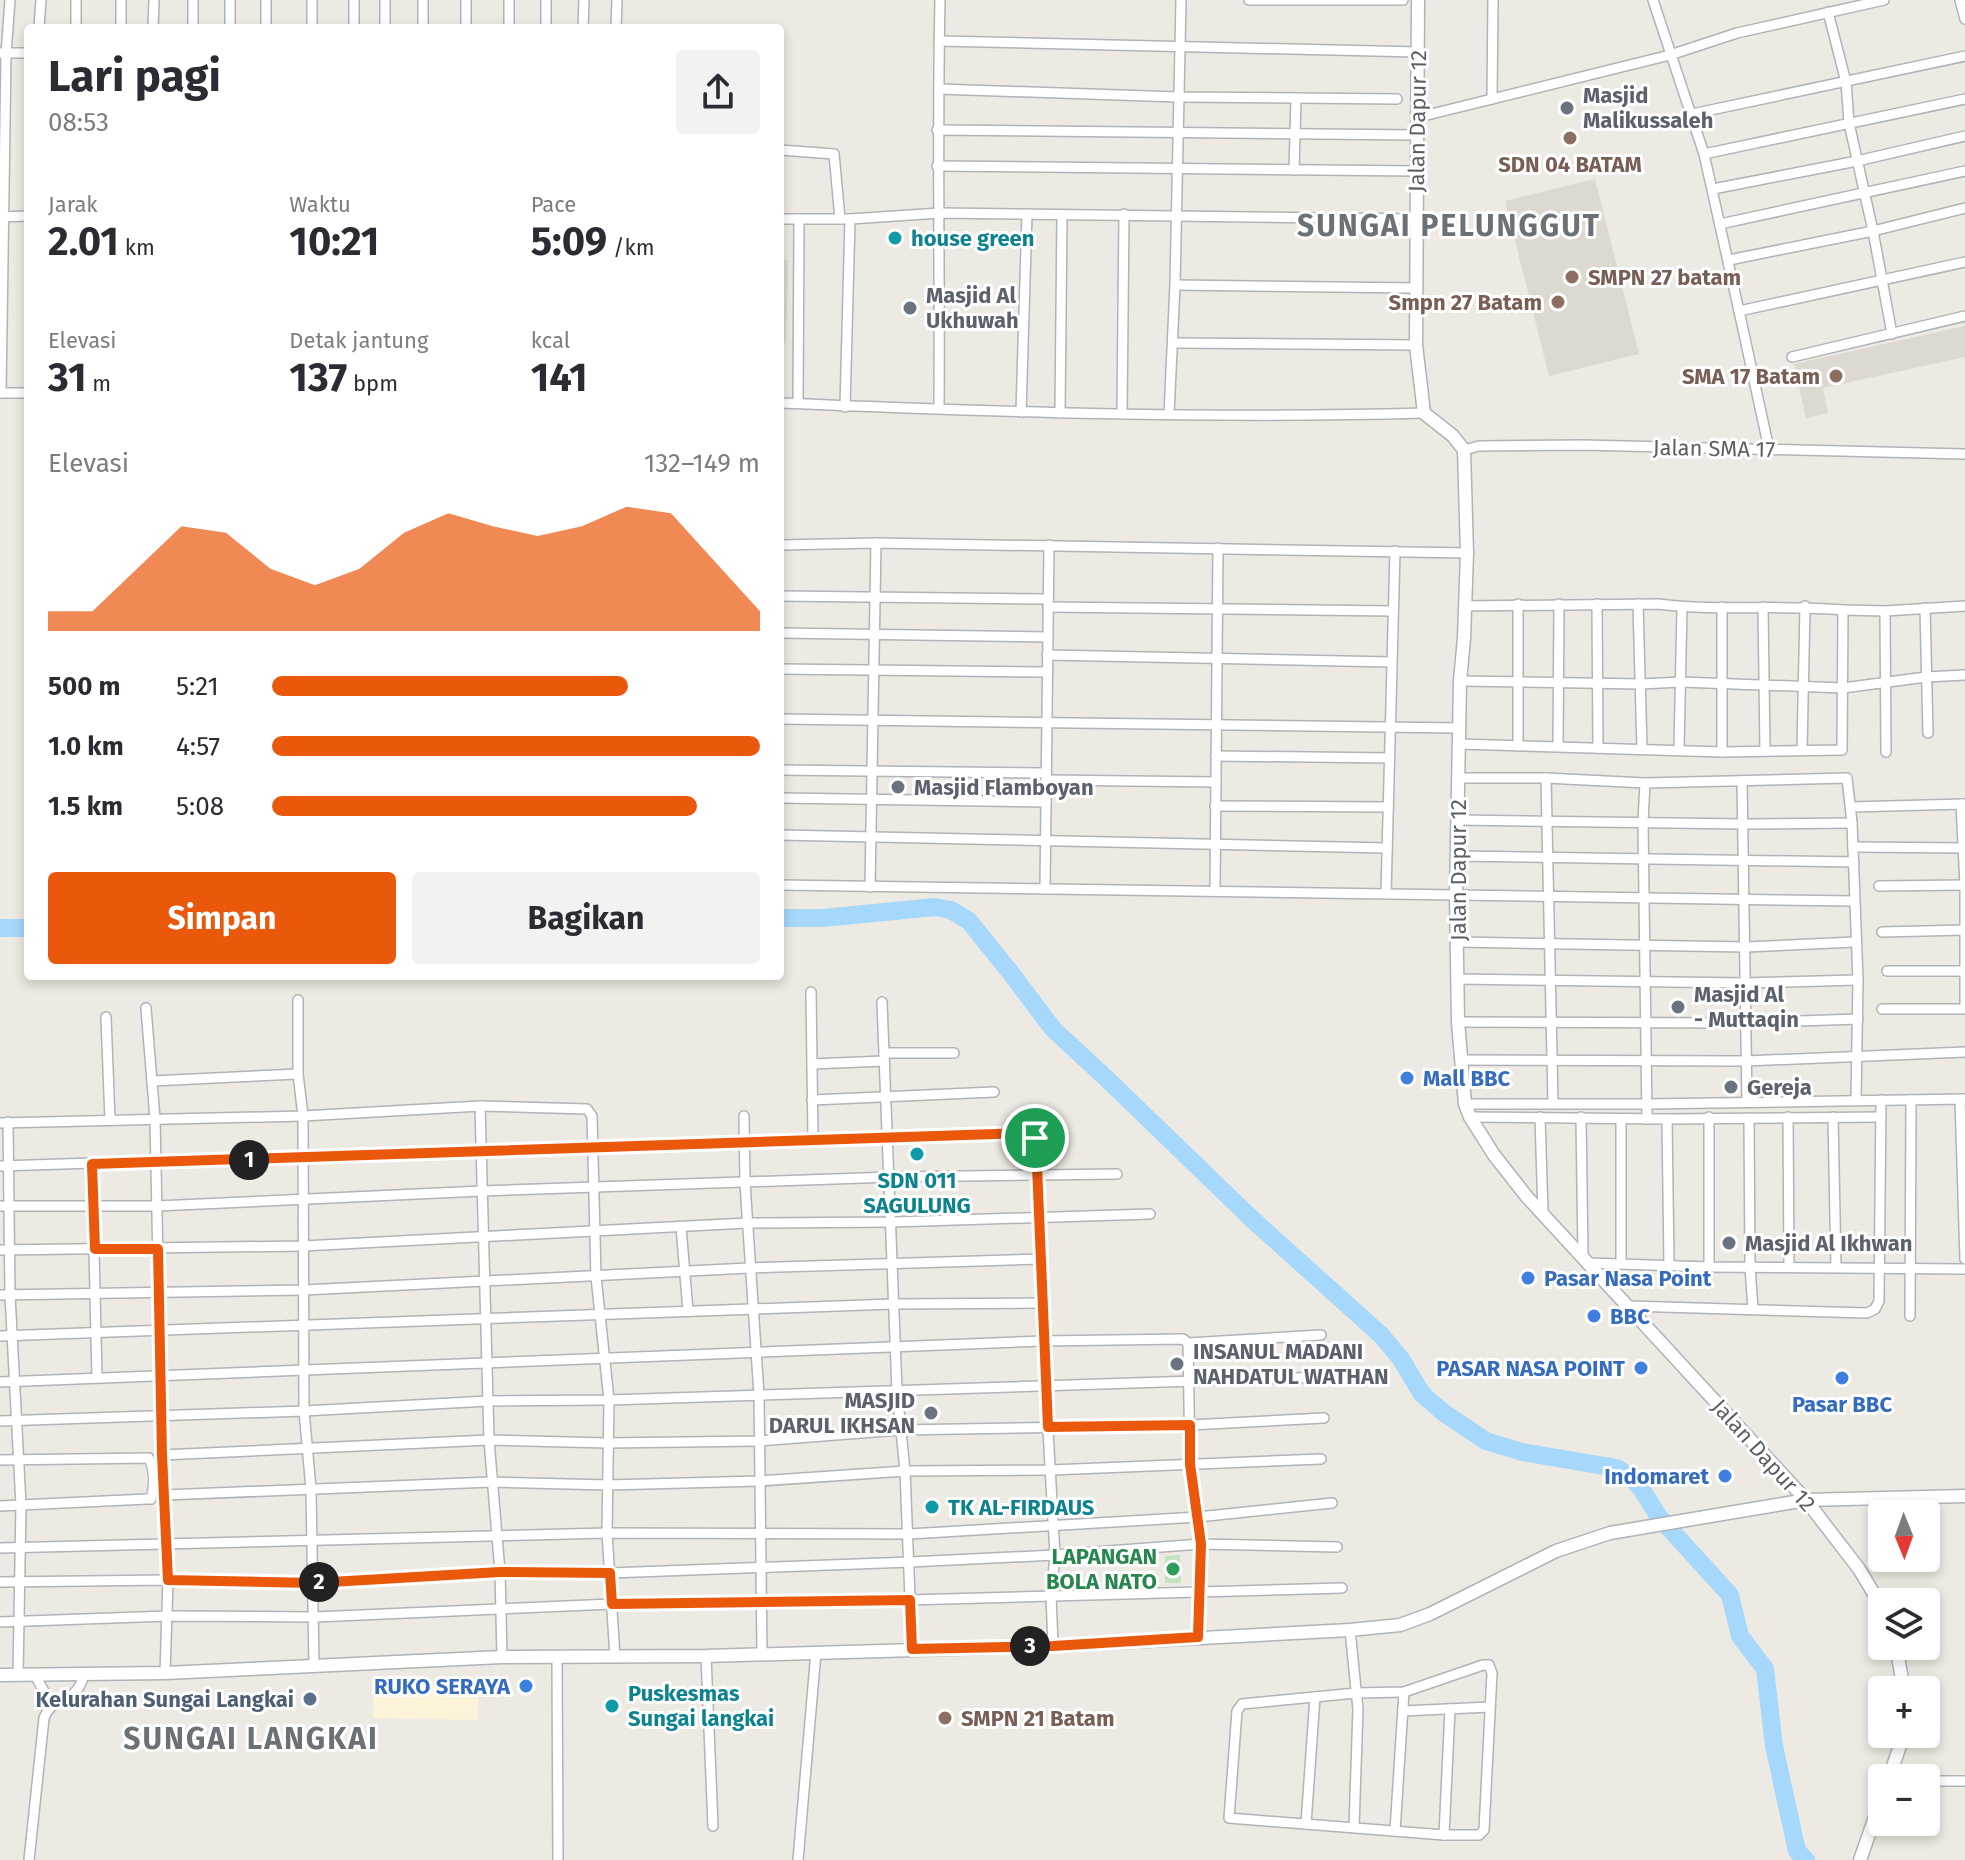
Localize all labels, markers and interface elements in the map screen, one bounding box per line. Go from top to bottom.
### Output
text: Lari pagi [48,50,221,103]
button: share [676,50,760,134]
street label: Jalan Dapur 12 [1403,50,1432,192]
place label: Masjid Malikussaleh [1583,82,1713,134]
marker: Masjid Malikussaleh [1558,99,1576,117]
text: 08:53 [48,107,109,138]
marker: SDN 04 BATAM [1561,129,1579,147]
place label: SDN 04 BATAM [1498,151,1642,178]
text: Jarak [48,191,98,218]
text: Waktu [289,191,351,218]
text: Pace [531,191,576,218]
district label: SUNGAI PELUNGGUT [1297,208,1601,244]
text: 2.01 [48,218,119,266]
text: 10:21 [289,218,379,266]
text: 5:09 [531,218,607,266]
place label: house green [911,225,1034,252]
marker: house green [886,229,904,247]
text: km [119,234,155,261]
text: /km [607,234,655,261]
place label: SMPN 27 batam [1588,264,1741,291]
marker: SMPN 27 batam [1563,268,1581,286]
place label: Masjid Al Ukhuwah [926,282,1019,334]
place label: Smpn 27 Batam [1389,289,1542,316]
marker: Smpn 27 Batam [1549,293,1567,311]
marker: Masjid Al Ukhuwah [901,299,919,317]
text: Elevasi [48,327,117,354]
text: Detak jantung [289,327,428,354]
text: kcal [531,327,570,354]
text: 31 [48,354,86,402]
text: 137 [289,354,347,402]
text: 141 [531,354,588,402]
place label: SMA 17 Batam [1682,363,1820,390]
marker: SMA 17 Batam [1827,367,1845,385]
text: m [86,370,111,397]
text: bpm [347,370,398,397]
street label: Jalan SMA 17 [1653,434,1775,463]
text: Elevasi [48,448,129,479]
text: 132–149 m [644,448,760,479]
text: 500 m [48,671,121,702]
text: 5:21 [176,671,219,702]
text: 1.0 km [48,731,124,762]
text: 4:57 [176,731,220,762]
place label: Masjid Flamboyan [914,774,1094,801]
marker: Masjid Flamboyan [889,778,907,796]
text: 1.5 km [48,791,123,822]
text: 5:08 [176,791,224,822]
street label: Jalan Dapur 12 [1445,799,1472,941]
button: Simpan [48,872,396,964]
button: Bagikan [412,872,760,964]
place label: Masjid Al - Muttaqin [1694,981,1799,1033]
marker: Masjid Al - Muttaqin [1669,998,1687,1016]
place label: Mall BBC [1423,1065,1511,1092]
marker: Mall BBC [1398,1069,1416,1087]
place label: Gereja [1747,1074,1812,1101]
marker: Gereja [1722,1078,1740,1096]
pin [1001,1104,1069,1172]
icon: arrive [1013,1116,1057,1160]
pin: 1 [229,1140,269,1180]
marker: SDN 011 SAGULUNG [908,1145,926,1163]
text: 1 [244,1146,254,1173]
place label: SDN 011 SAGULUNG [863,1167,971,1219]
place label: Masjid Al Ikhwan [1745,1230,1913,1257]
marker: Masjid Al Ikhwan [1720,1234,1738,1252]
place label: Pasar Nasa Point [1544,1265,1712,1292]
marker: Pasar Nasa Point [1519,1269,1537,1287]
place label: BBC [1610,1303,1650,1330]
marker: BBC [1585,1307,1603,1325]
place label: INSANUL MADANI NAHDATUL WATHAN [1193,1338,1389,1390]
marker: INSANUL MADANI NAHDATUL WATHAN [1168,1355,1186,1373]
place label: PASAR NASA POINT [1436,1355,1625,1382]
marker: PASAR NASA POINT [1632,1359,1650,1377]
marker: Pasar BBC [1833,1369,1851,1387]
place label: MASJID DARUL IKHSAN [769,1387,915,1439]
place label: Pasar BBC [1792,1391,1892,1418]
street label: Jalan Dapur 12 [1706,1394,1821,1517]
marker: MASJID DARUL IKHSAN [922,1404,940,1422]
place label: Indomaret [1604,1463,1709,1490]
marker: Indomaret [1716,1467,1734,1485]
place label: TK AL-FIRDAUS [948,1494,1095,1521]
marker: TK AL-FIRDAUS [923,1498,941,1516]
north arrow [1868,1500,1940,1572]
map controls [1868,1500,1940,1836]
place label: LAPANGAN BOLA NATO [1046,1543,1157,1595]
marker: LAPANGAN BOLA NATO [1164,1560,1182,1578]
pin: 2 [299,1562,339,1602]
text: 2 [313,1568,325,1595]
button: layers [1868,1588,1940,1660]
pin: 3 [1010,1626,1050,1666]
text: 3 [1024,1632,1036,1659]
place label: RUKO SERAYA [374,1673,511,1700]
button: + [1868,1676,1940,1748]
marker: RUKO SERAYA [517,1677,535,1695]
place label: Puskesmas Sungai langkai [628,1680,774,1732]
place label: Kelurahan Sungai Langkai [35,1686,294,1713]
marker: Kelurahan Sungai Langkai [301,1690,319,1708]
marker: Puskesmas Sungai langkai [603,1697,621,1715]
place label: SMPN 21 Batam [961,1705,1114,1732]
marker: SMPN 21 Batam [936,1709,954,1727]
district label: SUNGAI LANGKAI [123,1721,379,1757]
button: − [1868,1764,1940,1836]

